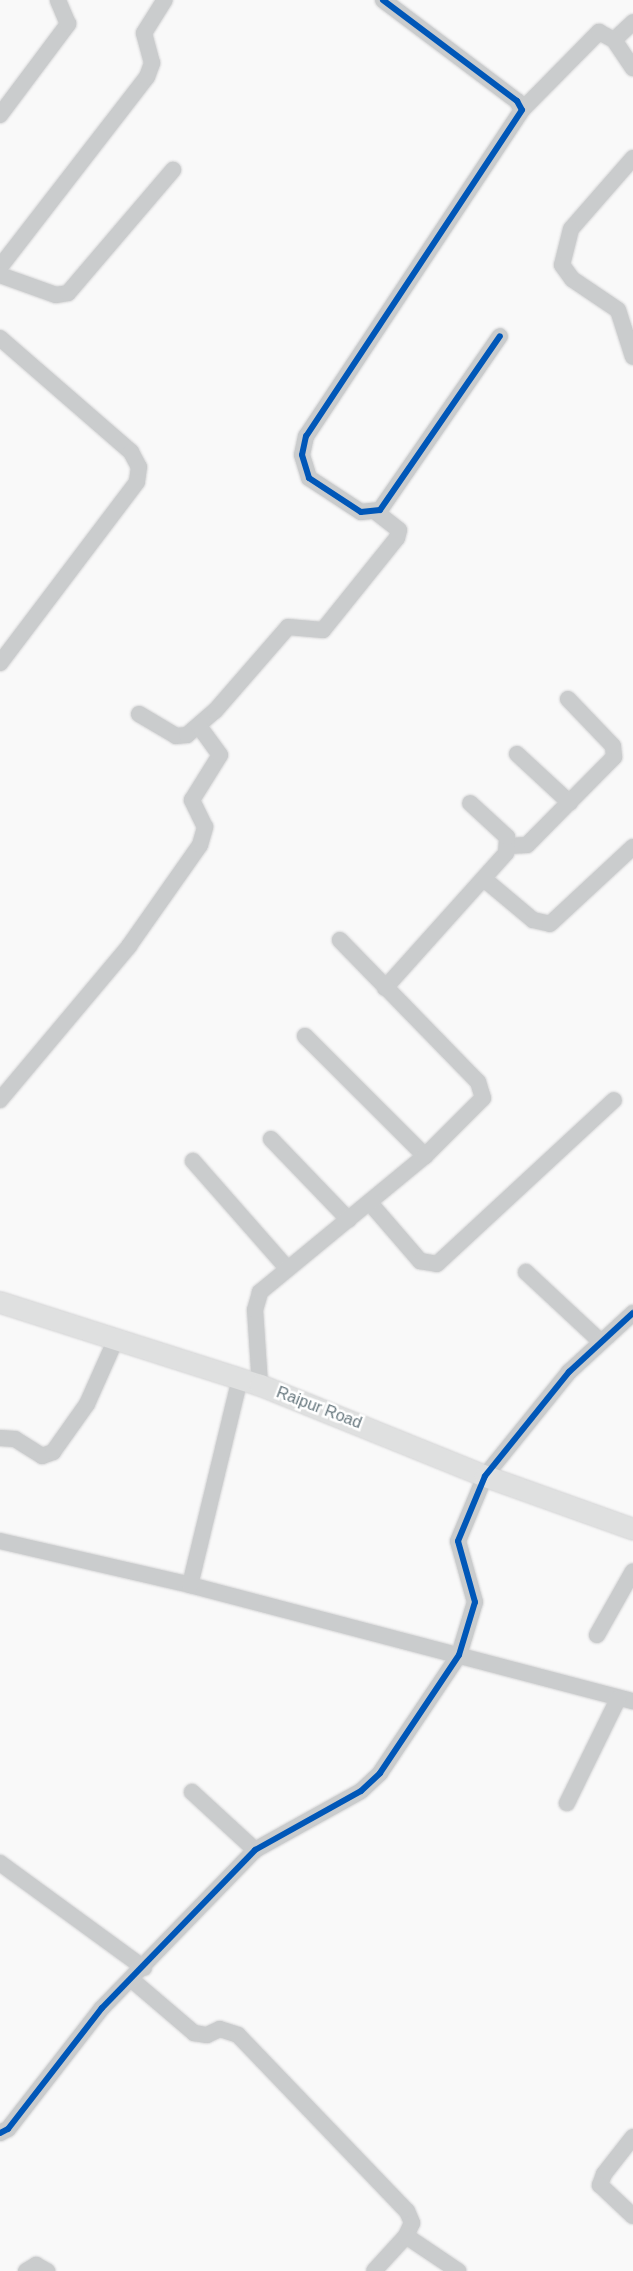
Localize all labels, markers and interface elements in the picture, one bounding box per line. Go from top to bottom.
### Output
street label: Raipur Road [274,1383,364,1433]

